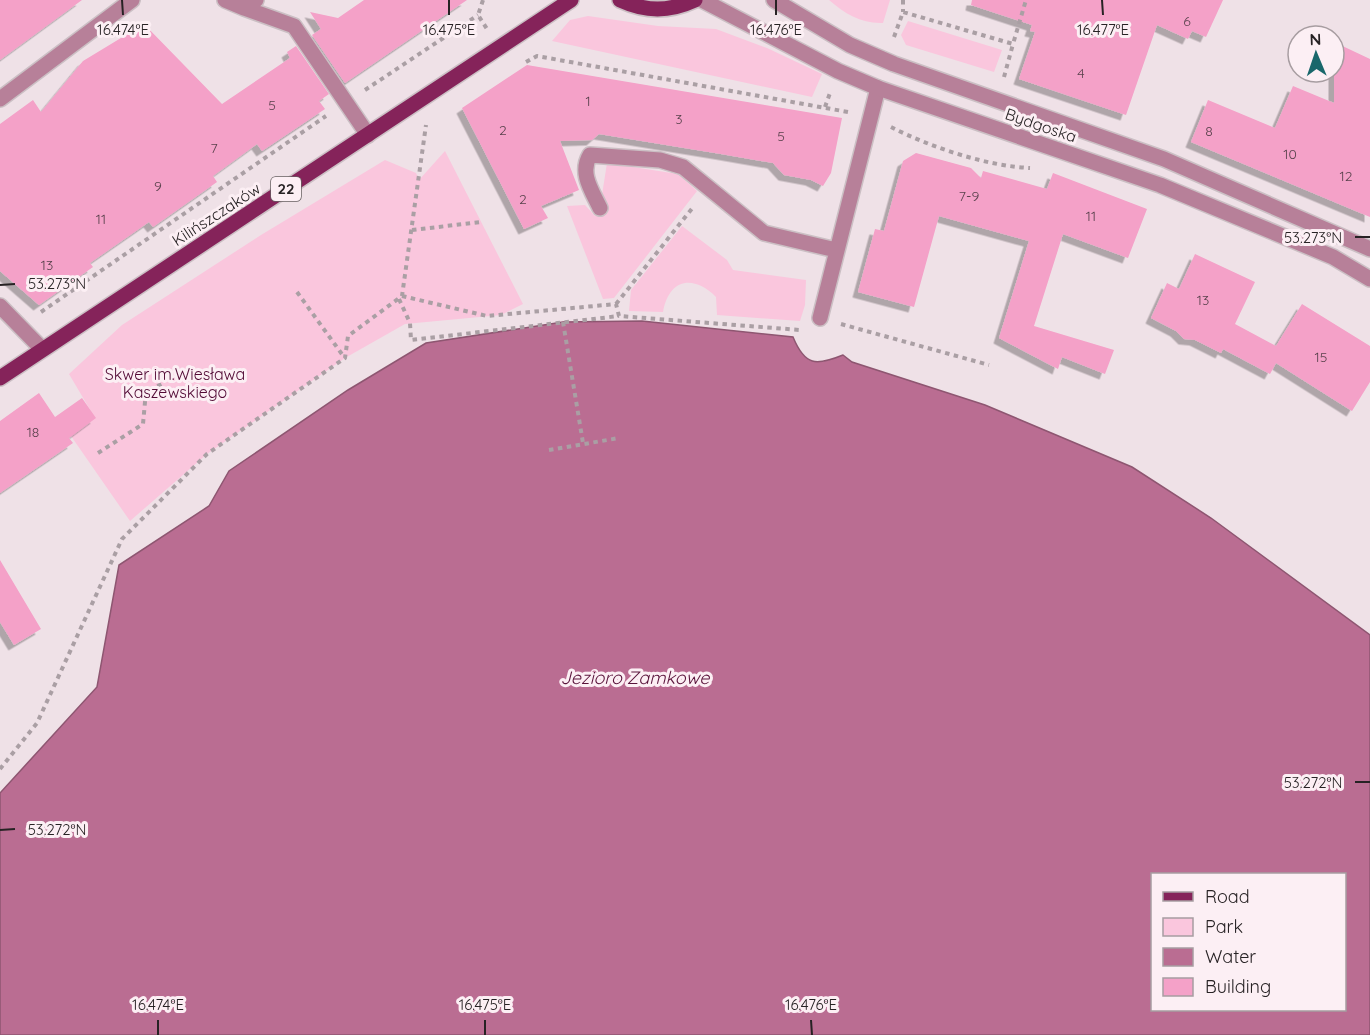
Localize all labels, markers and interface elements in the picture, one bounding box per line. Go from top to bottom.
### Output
house number: 6 [1183,12,1191,30]
text: 16.474°E [97,20,149,39]
text: 16.475°E [423,20,475,39]
text: 16.476°E [750,20,802,39]
text: 16.477°E [1077,20,1129,39]
north arrow [1286,24,1346,84]
text: N [1309,29,1322,49]
house number: 4 [1077,64,1085,82]
house number: 1 [585,92,591,110]
house number: 5 [268,96,276,114]
street label: Bydgoska [1003,103,1079,147]
house number: 3 [675,110,683,128]
house number: 2 [499,121,507,139]
house number: 8 [1205,122,1213,140]
house number: 5 [777,127,785,145]
house number: 7 [210,139,218,157]
house number: 10 [1283,145,1297,163]
house number: 12 [1340,167,1353,185]
house number: 9 [154,177,162,195]
road number: 22 [271,177,301,201]
street label: Kilińszczaków [168,178,264,250]
house number: 7-9 [959,187,979,205]
house number: 2 [519,190,527,208]
house number: 11 [1086,207,1096,225]
house number: 11 [96,210,106,228]
text: 53.273°N [1284,228,1342,247]
house number: 13 [41,256,53,274]
text: 53.273°N [28,274,86,293]
house number: 13 [1197,291,1209,309]
house number: 15 [1315,348,1327,366]
park label: Skwer im.Wiesława Kaszewskiego [105,364,245,402]
house number: 18 [27,423,39,441]
water label: Jezioro Zamkowe [561,666,710,689]
text: 53.272°N [1284,773,1342,792]
text: 53.272°N [28,820,86,839]
legend [1151,873,1346,1011]
text: Road [1205,885,1250,908]
text: Park [1205,915,1243,938]
text: Water [1205,945,1256,968]
text: Building [1205,975,1271,998]
text: 16.474°E [132,995,184,1014]
text: 16.475°E [459,995,511,1014]
text: 16.476°E [785,995,837,1014]

